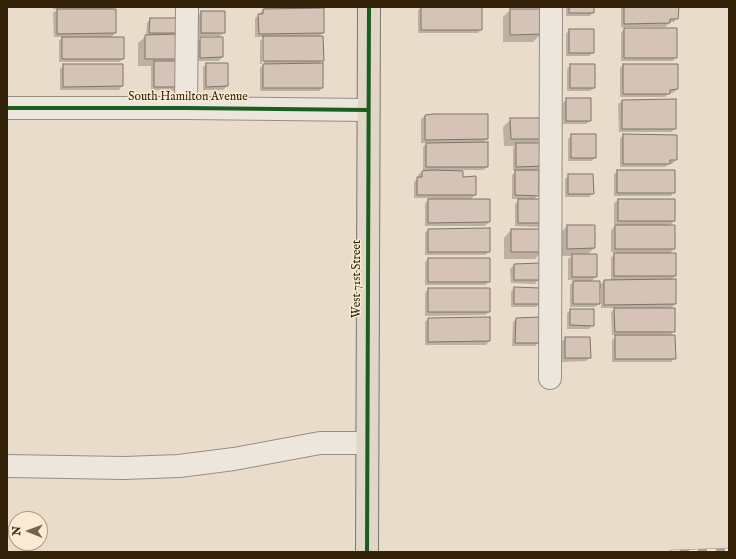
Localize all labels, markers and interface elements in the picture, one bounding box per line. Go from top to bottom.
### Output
street label: South Hamilton Avenue [128,91,248,105]
street label: West 71st Street [351,240,365,318]
north arrow [8,511,48,551]
text: N [10,526,24,536]

